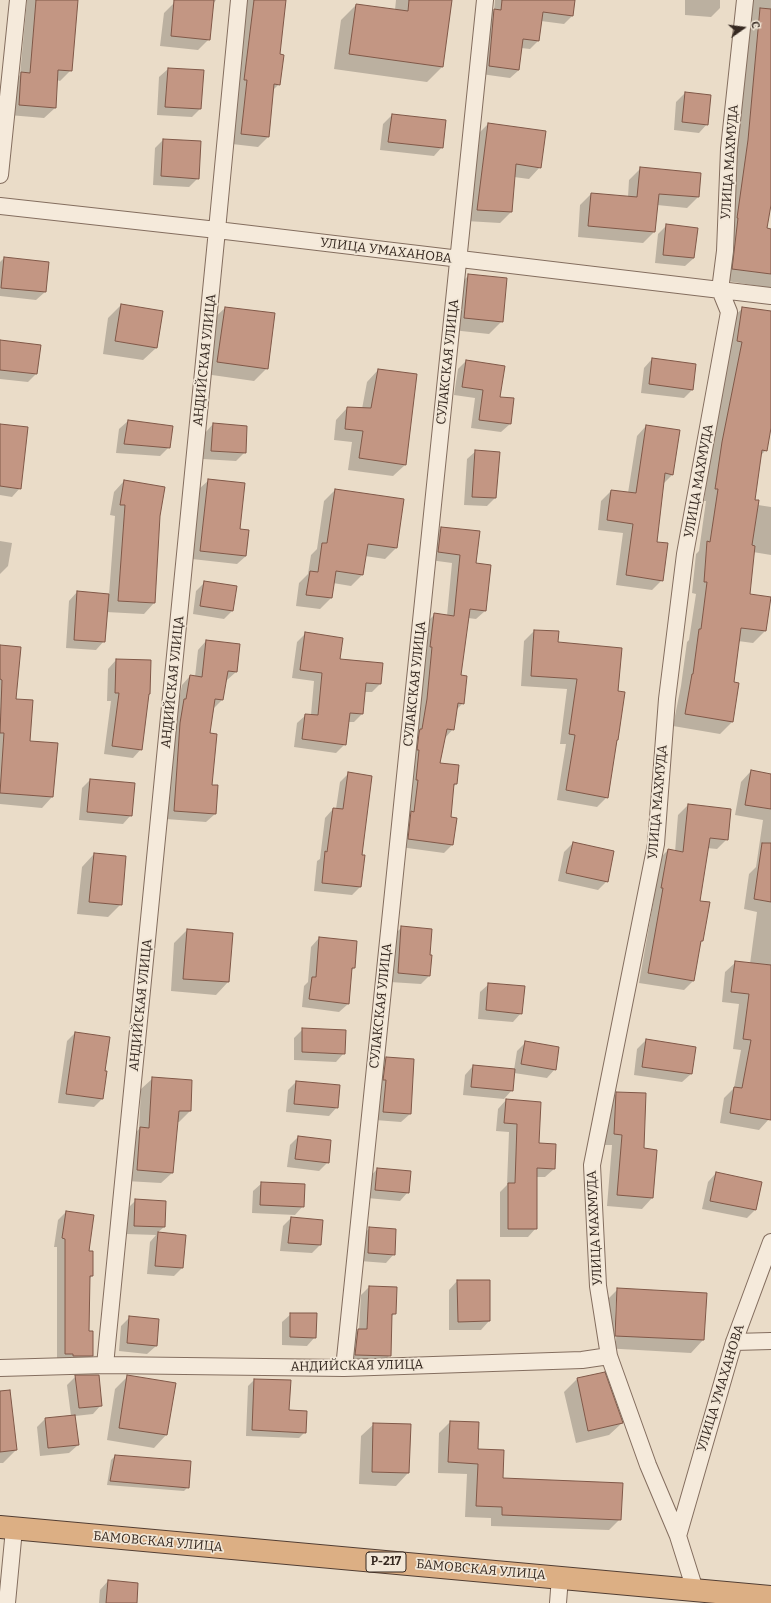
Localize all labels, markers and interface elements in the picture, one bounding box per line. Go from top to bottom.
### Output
north arrow [723,8,763,48]
text: С [748,20,762,30]
street label: УЛИЦА МАХМУДА [718,104,742,220]
street label: УЛИЦА УМАХАНОВА [319,235,453,267]
street label: АНДИЙСКАЯ УЛИЦА [190,293,220,427]
street label: СУЛАКСКАЯ УЛИЦА [434,299,462,425]
street label: УЛИЦА МАХМУДА [681,423,717,539]
street label: АНДИЙСКАЯ УЛИЦА [158,615,188,749]
street label: СУЛАКСКАЯ УЛИЦА [401,621,429,747]
street label: УЛИЦА МАХМУДА [645,744,671,860]
street label: АНДИЙСКАЯ УЛИЦА [126,938,156,1072]
street label: СУЛАКСКАЯ УЛИЦА [367,943,395,1069]
street label: УЛИЦА МАХМУДА [584,1170,606,1286]
street label: УЛИЦА УМАХАНОВА [694,1322,748,1454]
street label: АНДИЙСКАЯ УЛИЦА [290,1357,424,1375]
street label: БАМОВСКАЯ УЛИЦА [93,1529,223,1555]
road number: Р-217 [366,1552,406,1572]
street label: БАМОВСКАЯ УЛИЦА [416,1557,546,1583]

